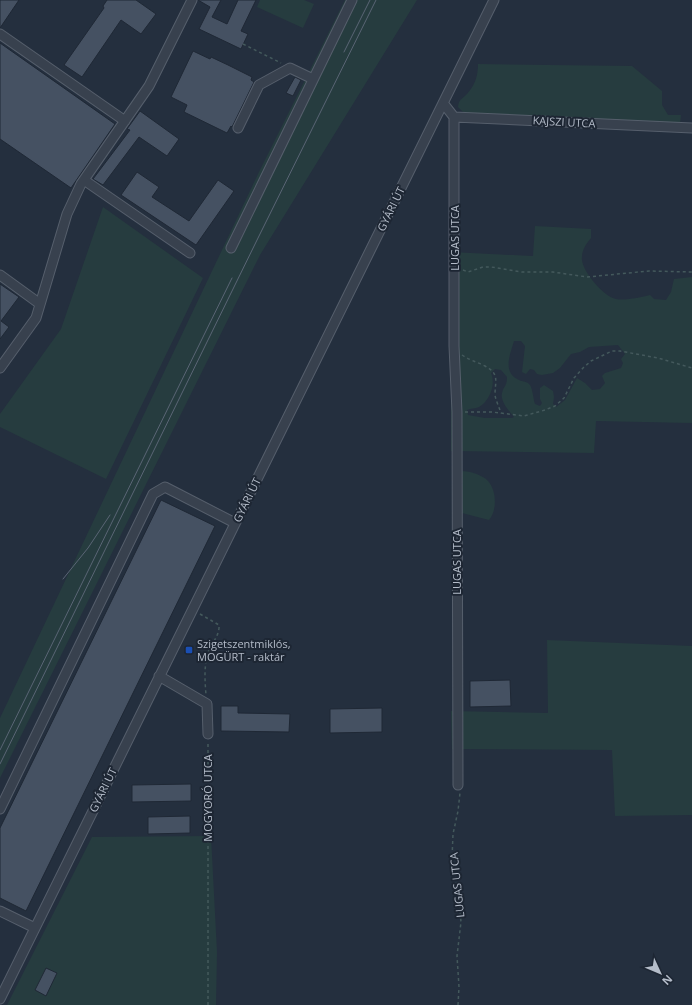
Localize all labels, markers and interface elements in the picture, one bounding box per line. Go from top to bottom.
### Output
street label: KAJSZI UTCA [532,112,596,131]
street label: GYÁRI ÚT [373,184,408,234]
street label: LUGAS UTCA [447,205,462,271]
street label: GYÁRI ÚT [229,475,264,525]
street label: LUGAS UTCA [449,529,464,595]
place label: Szigetszentmiklós, MOGÜRT - raktár [197,636,291,664]
marker: Szigetszentmiklós, MOGÜRT - raktár [184,645,194,655]
street label: MOGYORÓ UTCA [200,754,215,842]
street label: GYÁRI ÚT [85,765,120,815]
street label: LUGAS UTCA [446,852,467,918]
north arrow [640,953,680,993]
text: N [659,972,676,989]

